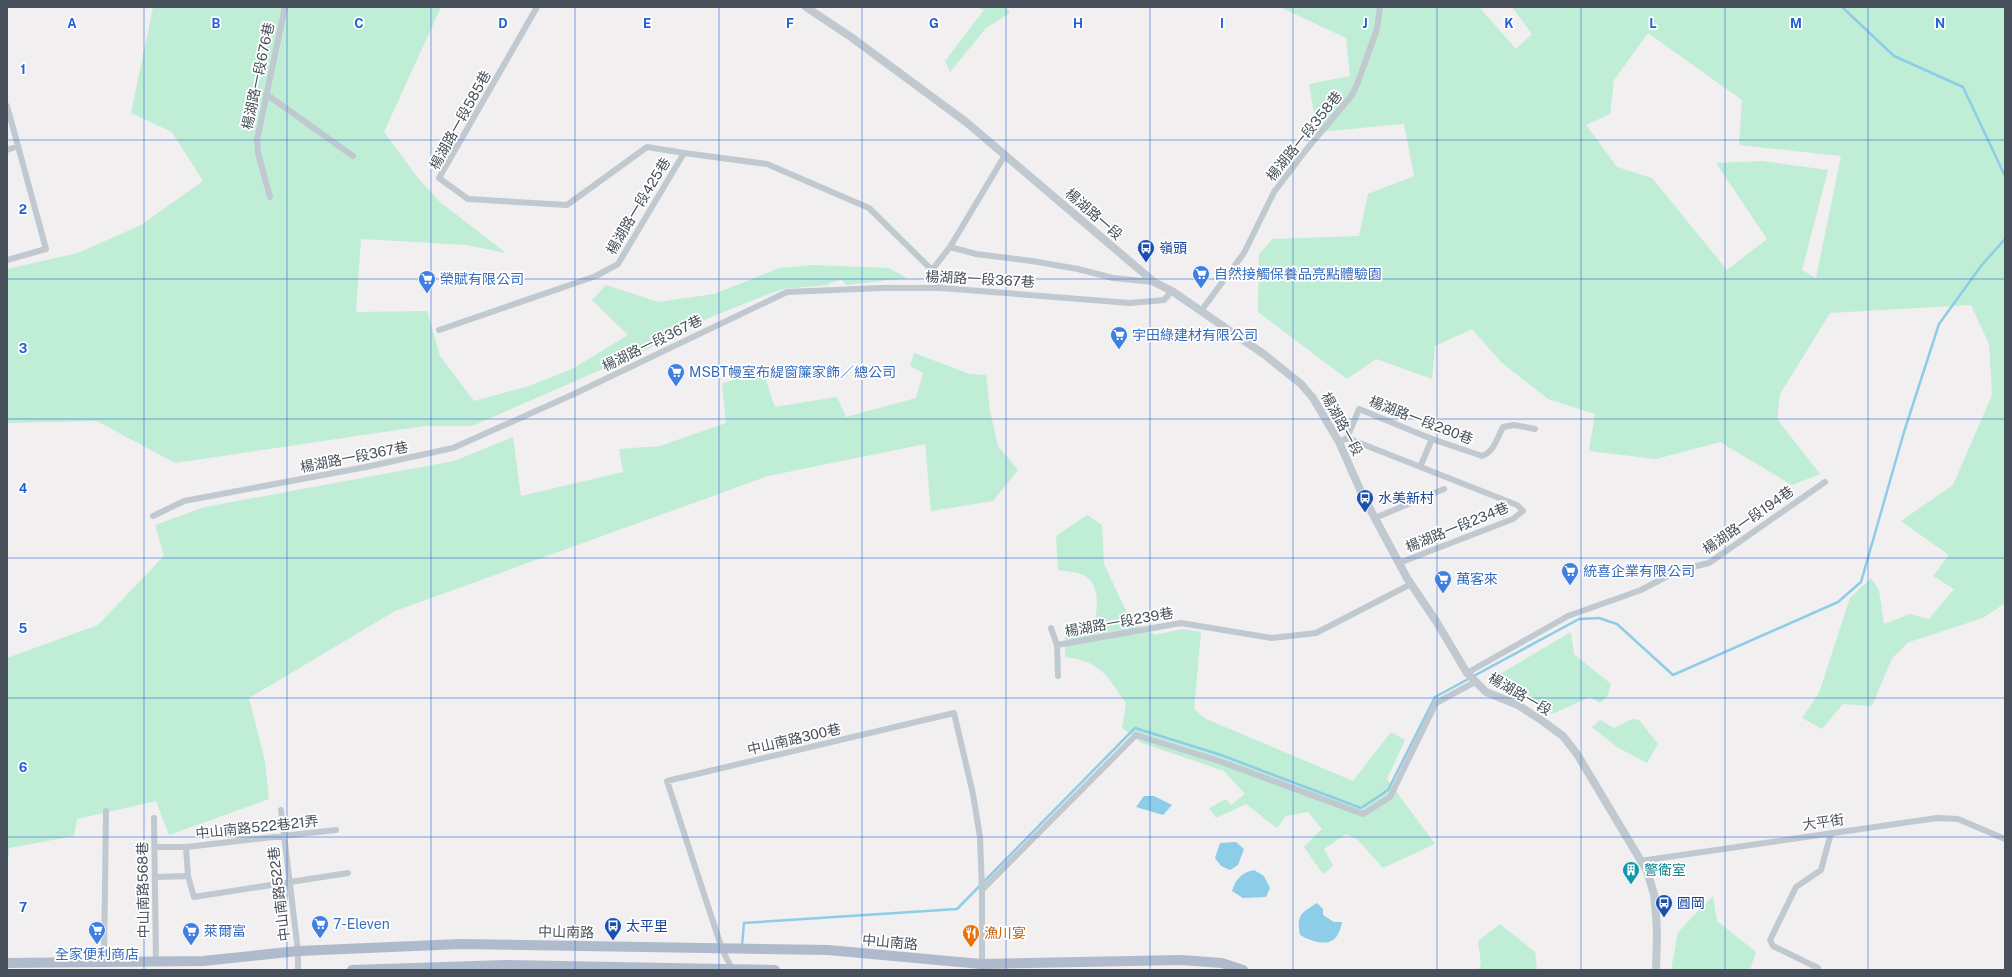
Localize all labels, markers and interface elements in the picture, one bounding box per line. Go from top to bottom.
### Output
text: A [67,16,77,31]
text: B [212,16,221,31]
text: C [354,16,364,31]
text: D [498,16,508,31]
text: E [643,16,651,31]
text: F [786,16,794,31]
text: G [929,16,939,31]
text: H [1073,16,1083,31]
text: I [1220,16,1224,31]
text: J [1362,16,1368,31]
text: K [1504,16,1514,31]
text: L [1649,16,1657,31]
text: M [1790,16,1802,31]
text: N [1935,16,1945,31]
street label: 楊湖路一段676巷 [239,21,277,131]
text: 1 [20,62,26,77]
street label: 楊湖路一段585巷 [426,68,494,172]
street label: 楊湖路一段358巷 [1263,88,1345,184]
street label: 楊湖路一段425巷 [603,155,673,257]
street label: 楊湖路一段 [1062,185,1126,243]
text: 2 [19,202,27,217]
bus stop icon: 嶺頭 [1136,238,1156,263]
place label: 嶺頭 [1159,240,1187,256]
supermarket icon: 自然接觸保養品亮點體驗園 [1191,264,1211,289]
place label: 自然接觸保養品亮點體驗園 [1214,266,1382,282]
street label: 楊湖路一段367巷 [925,268,1035,290]
supermarket icon: 榮賦有限公司 [417,269,437,294]
place label: 榮賦有限公司 [440,271,524,287]
street label: 楊湖路一段367巷 [599,312,705,374]
supermarket icon: 宇田綠建材有限公司 [1109,325,1129,350]
place label: 宇田綠建材有限公司 [1132,327,1258,343]
text: 3 [19,341,28,356]
supermarket icon: MSBT幔室布緹窗簾家飾／總公司 [666,362,686,387]
place label: MSBT幔室布緹窗簾家飾／總公司 [689,364,896,380]
street label: 楊湖路一段 [1318,390,1366,458]
street label: 楊湖路一段280巷 [1367,393,1475,447]
street label: 楊湖路一段367巷 [299,439,409,475]
text: 4 [19,481,28,496]
street label: 楊湖路一段194巷 [1699,483,1797,557]
bus stop icon: 水美新村 [1355,488,1375,513]
place label: 水美新村 [1378,490,1434,506]
street label: 楊湖路一段234巷 [1403,499,1511,555]
supermarket icon: 統喜企業有限公司 [1560,561,1580,586]
place label: 統喜企業有限公司 [1583,563,1695,579]
supermarket icon: 萬客來 [1433,569,1453,594]
place label: 萬客來 [1456,571,1498,587]
street label: 楊湖路一段239巷 [1064,605,1174,639]
text: 5 [19,621,28,636]
street label: 楊湖路一段 [1486,670,1554,718]
street label: 中山南路300巷 [746,720,842,758]
text: 6 [19,760,28,775]
street label: 大平街 [1801,811,1845,833]
street label: 中山南路522巷21弄 [195,813,319,841]
street label: 中山南路568巷 [134,842,152,938]
street label: 中山南路522巷 [265,846,293,942]
building icon: 警衛室 [1621,860,1641,885]
place label: 警衛室 [1644,862,1686,878]
bus stop icon: 圓岡 [1654,893,1674,918]
place label: 圓岡 [1677,895,1705,911]
text: 7 [19,900,27,915]
supermarket icon: 7-Eleven [310,914,330,939]
place label: 7-Eleven [333,916,390,932]
bus stop icon: 太平里 [603,916,623,941]
place label: 太平里 [626,918,668,934]
supermarket icon: 全家便利商店 [87,920,107,945]
supermarket icon: 萊爾富 [181,921,201,946]
place label: 萊爾富 [204,923,246,939]
restaurant icon: 漁川宴 [961,923,981,948]
street label: 中山南路 [538,924,594,940]
place label: 漁川宴 [984,925,1026,941]
street label: 中山南路 [861,932,919,952]
place label: 全家便利商店 [55,946,139,962]

